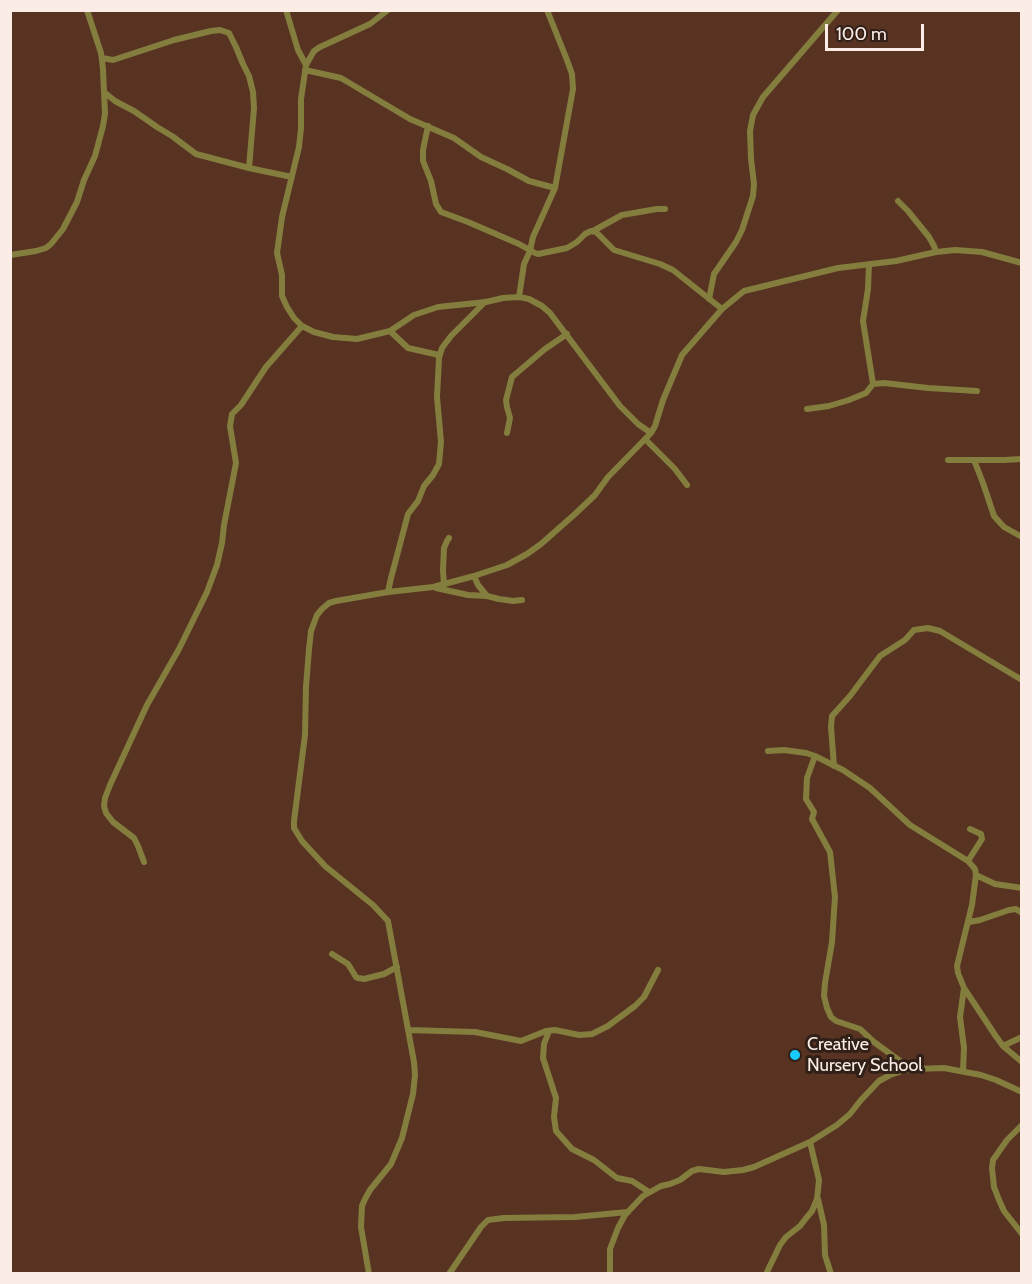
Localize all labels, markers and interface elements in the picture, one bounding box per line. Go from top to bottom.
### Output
scale bar [828,12,927,50]
text: 100 m [836,23,887,45]
place label: Creative Nursery School [807,1034,923,1076]
marker: Creative Nursery School [788,1048,802,1062]

